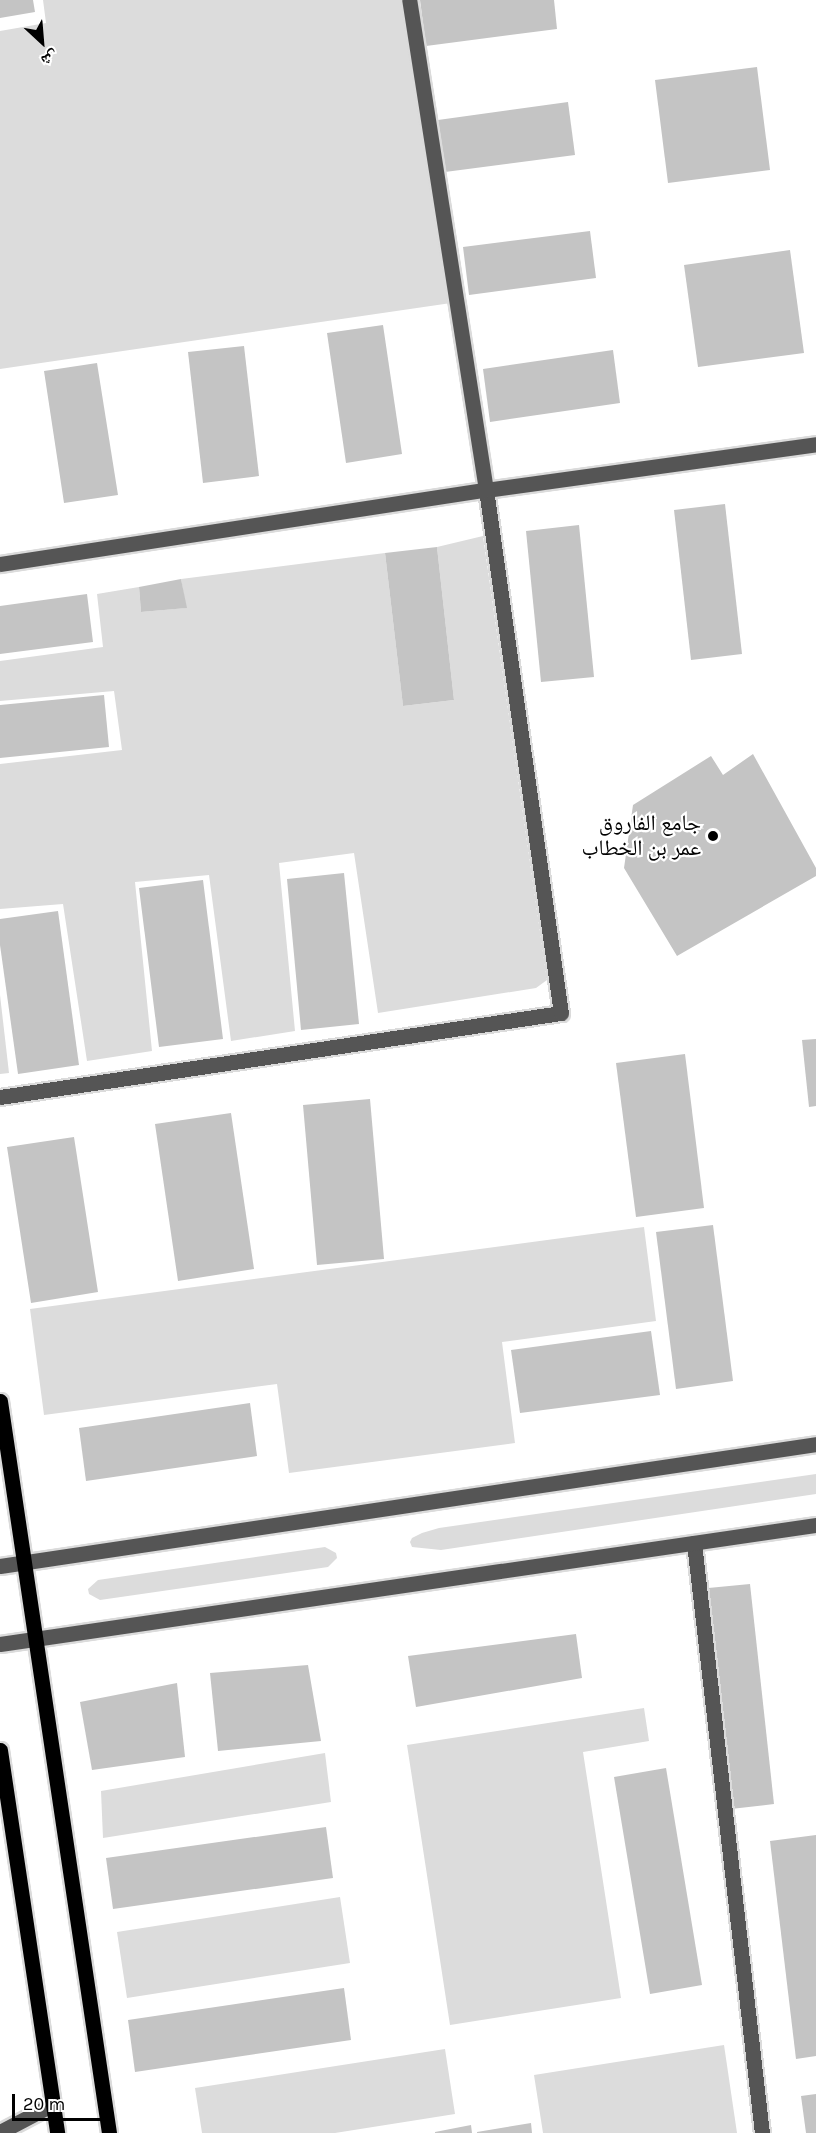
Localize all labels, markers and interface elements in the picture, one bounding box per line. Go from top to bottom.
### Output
north arrow [12,12,72,72]
text: ش [38,46,62,71]
place label: جامع الفاروق عمر بن الخطاب [582,810,701,861]
marker: جامع الفاروق عمر بن الخطاب [706,829,720,843]
scale bar [15,2082,110,2120]
text: 20 m [23,2093,65,2115]

